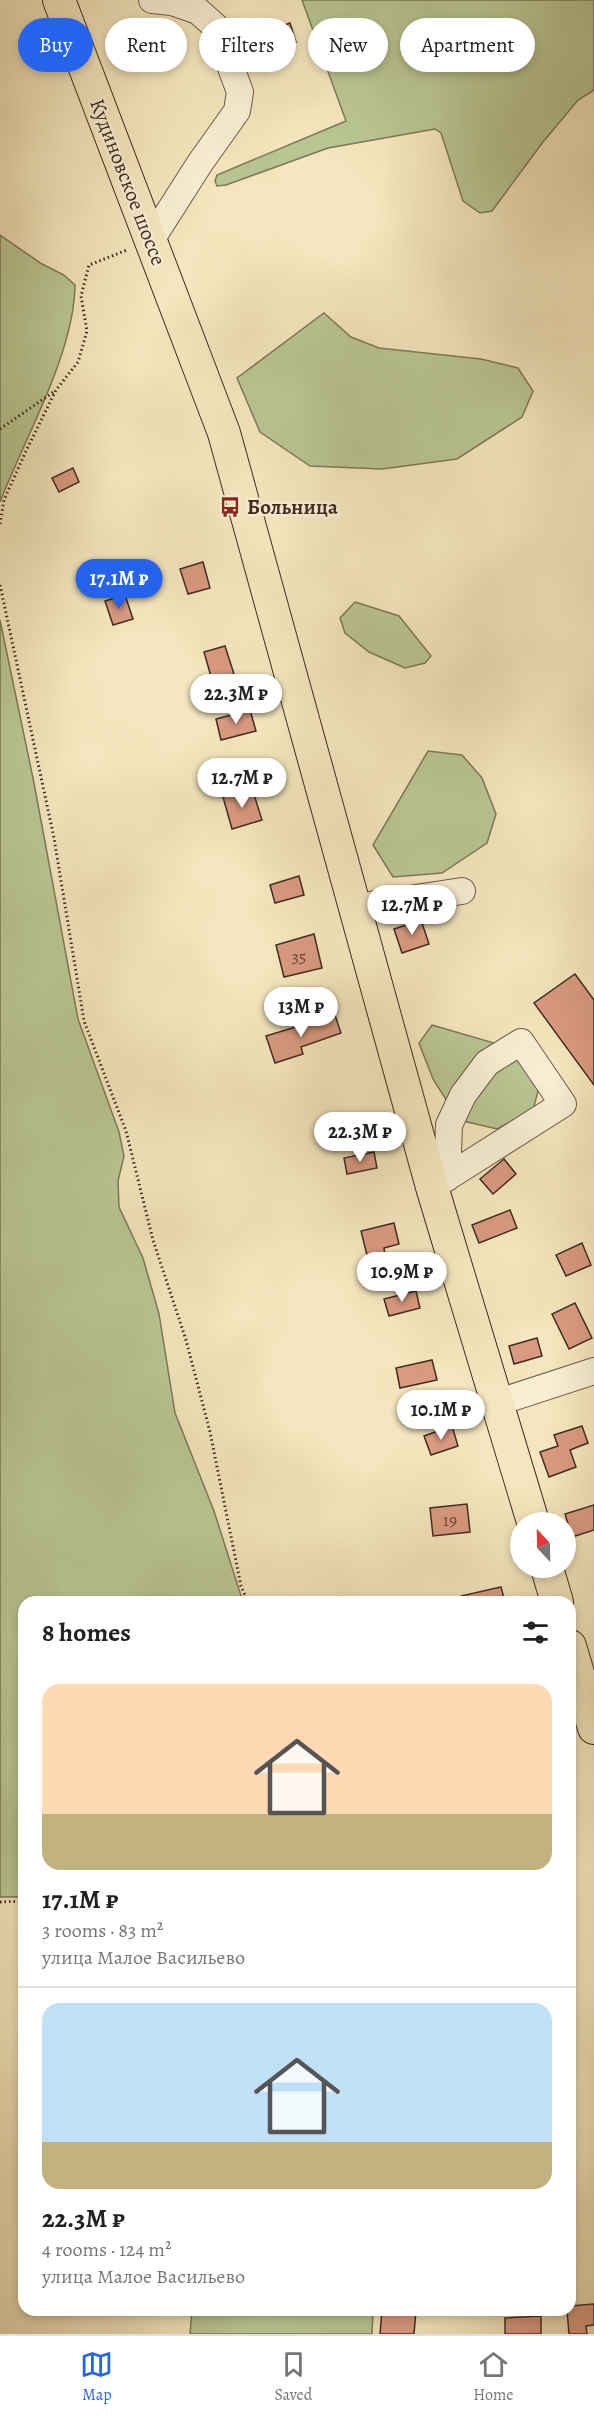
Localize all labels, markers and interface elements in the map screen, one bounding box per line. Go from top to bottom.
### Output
chip: Buy [18,18,93,72]
chip: Rent [105,18,187,72]
chip: Filters [199,18,296,72]
chip: New [308,18,388,72]
chip: Apartment [400,18,535,72]
street label: Кудиновское шоссе [83,95,173,269]
place label: Больница [247,493,338,521]
bus stop icon: Больница [218,495,242,519]
pin: 17.1M ₽ [64,559,174,610]
text: 17.1M ₽ [90,565,148,592]
pin: 22.3M ₽ [181,674,291,725]
text: 22.3M ₽ [204,680,268,707]
pin: 12.7M ₽ [187,758,297,809]
text: 12.7M ₽ [211,764,273,791]
pin: 12.7M ₽ [357,885,467,936]
text: 12.7M ₽ [381,891,443,918]
house number: 35 [291,944,307,968]
pin: 13M ₽ [259,987,343,1038]
text: 13M ₽ [278,993,324,1020]
pin: 22.3M ₽ [305,1112,415,1163]
text: 22.3M ₽ [328,1118,392,1145]
pin: 10.9M ₽ [347,1252,457,1303]
text: 10.9M ₽ [371,1258,433,1285]
pin: 10.1M ₽ [386,1390,496,1441]
text: 10.1M ₽ [411,1396,471,1423]
house number: 19 [443,1508,457,1532]
north arrow [510,1512,576,1578]
map controls [510,1512,576,1578]
text: 8 homes [42,1615,131,1650]
icon: filters [519,1616,552,1649]
icon: home [243,1723,351,1831]
text: 17.1M ₽ [42,1882,118,1917]
text: 3 rooms · 83 m² [42,1917,163,1944]
text: улица Малое Васильево [42,1944,245,1971]
icon: home [243,2042,351,2150]
text: 22.3M ₽ [42,2201,125,2236]
text: 4 rooms · 124 m² [42,2236,172,2263]
text: улица Малое Васильево [42,2263,245,2290]
tab: Map [80,2348,113,2406]
tab: Saved [274,2348,312,2406]
tab: Home [473,2348,514,2406]

